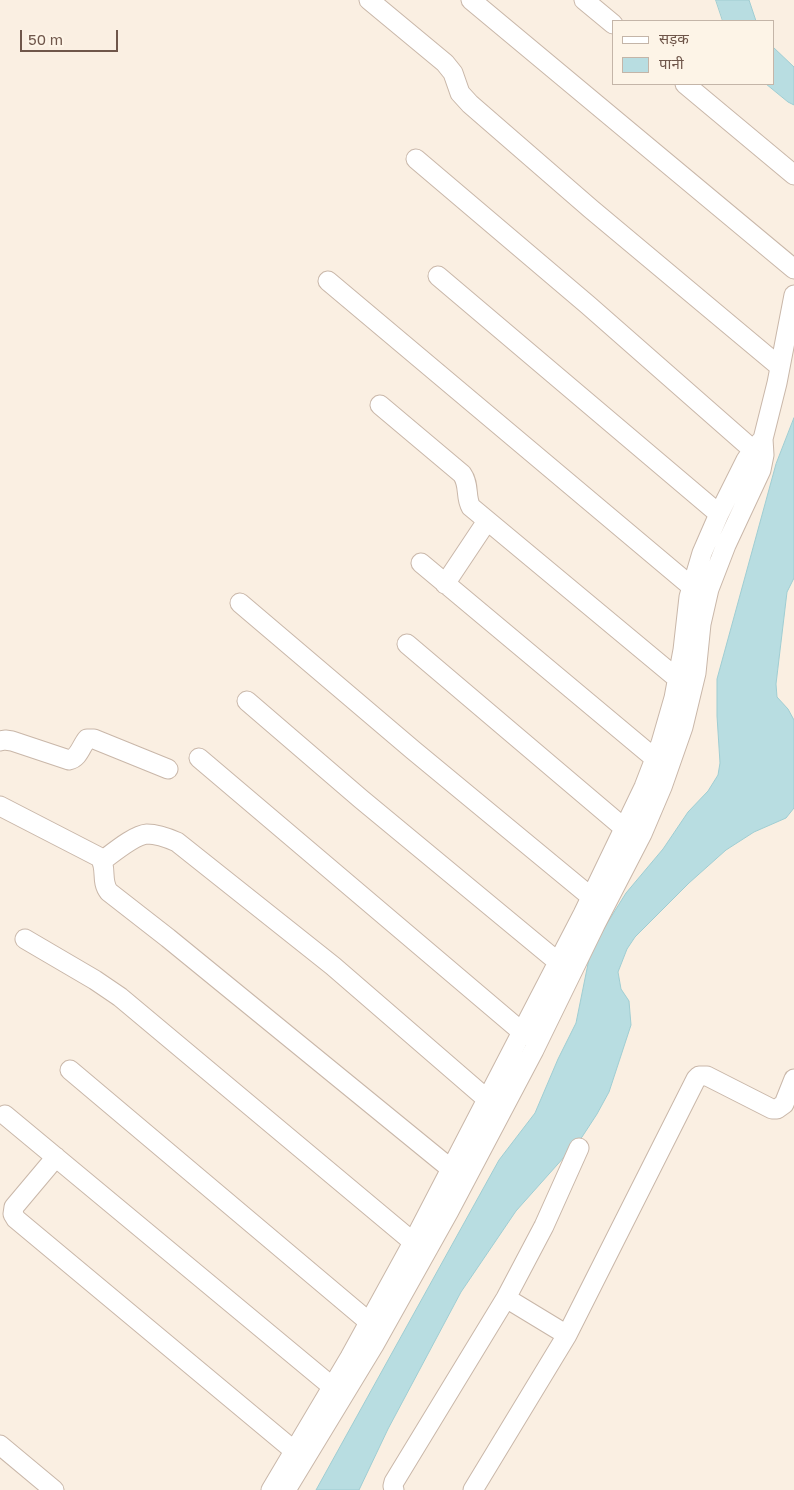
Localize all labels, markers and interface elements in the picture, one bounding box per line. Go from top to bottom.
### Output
scale bar [22,20,120,52]
legend [612,20,774,85]
text: सड़क [659,29,689,47]
text: 50 m [28,30,63,48]
text: पानी [659,54,684,72]

